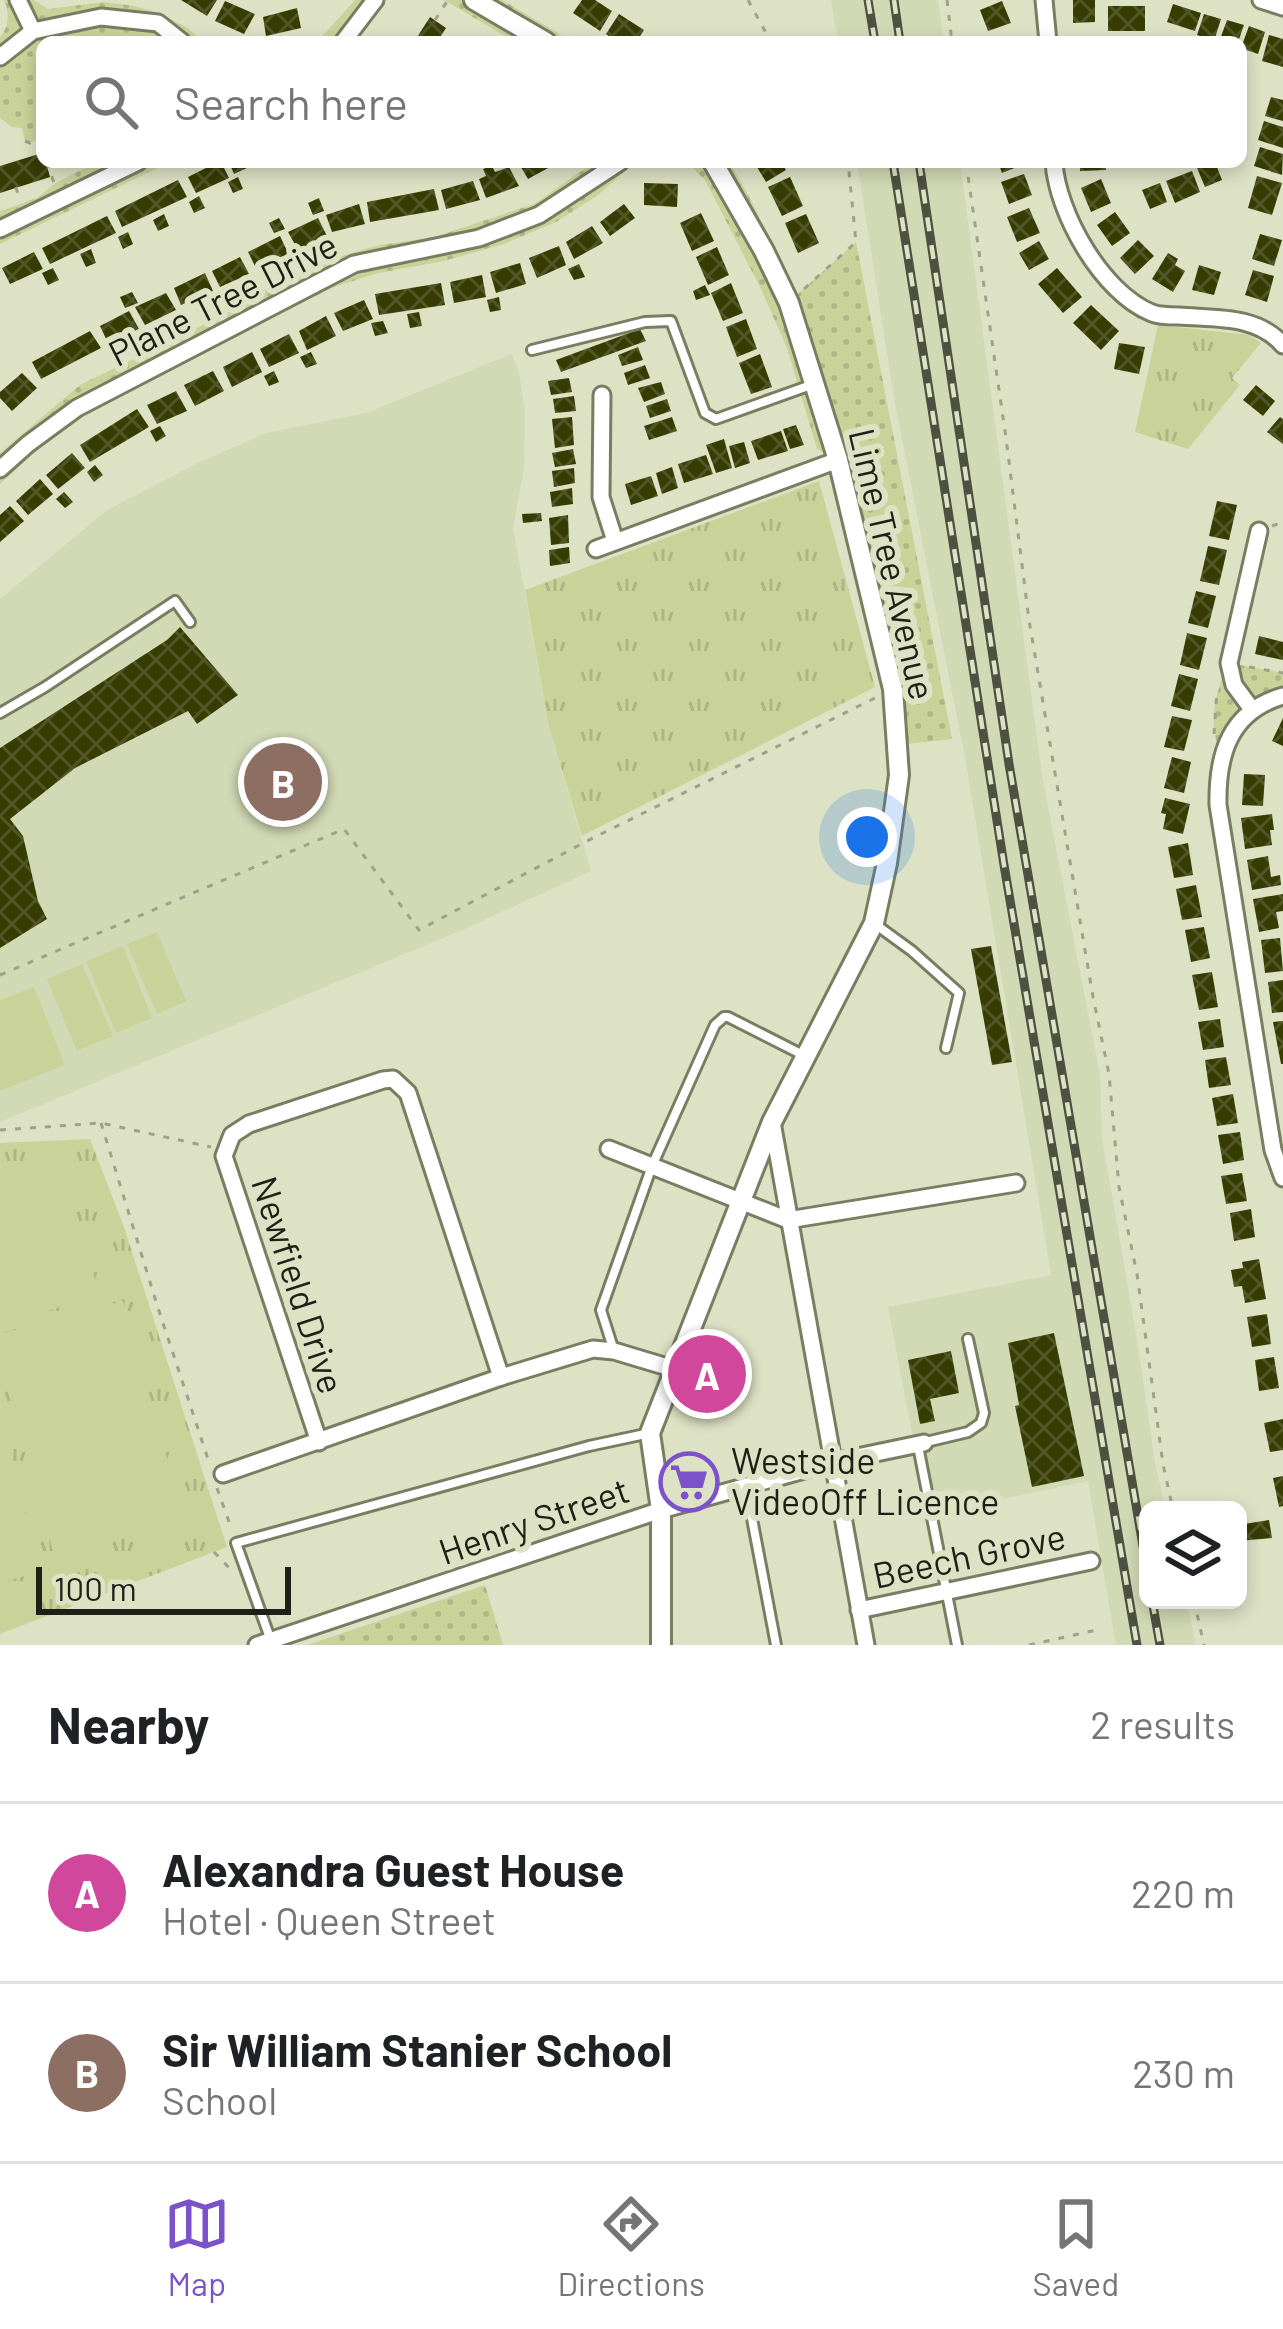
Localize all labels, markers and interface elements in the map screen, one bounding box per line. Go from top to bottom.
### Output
search box [36,36,1247,168]
icon: search [78,69,144,135]
text: Search here [174,75,408,129]
street label: Plane Tree Drive [101,222,344,374]
street label: Lime Tree Avenue [841,424,946,703]
pin: B [244,737,322,827]
your location [837,807,897,867]
street label: Newfield Drive [244,1171,355,1398]
pin: A [668,1329,746,1419]
place label: Westside VideoOff Licence [731,1438,999,1522]
supermarket icon: Westside VideoOff Licence [658,1451,720,1513]
street label: Henry Street [433,1467,634,1572]
map controls [1139,1501,1247,1609]
button: layers [1139,1501,1247,1609]
street label: Beech Grove [868,1513,1069,1596]
scale bar [36,1561,291,1614]
text: 100 m [54,1568,137,1608]
text: Nearby [48,1693,209,1754]
text: 2 results [1090,1700,1235,1747]
text: Alexandra Guest House [162,1842,624,1896]
text: A [74,1869,100,1916]
text: 220 m [1131,1869,1235,1916]
text: Hotel · Queen Street [162,1896,496,1943]
text: Sir William Stanier School [162,2022,672,2076]
text: B [75,2049,99,2096]
text: 230 m [1132,2049,1235,2096]
text: School [162,2076,277,2123]
tab: Map [164,2191,230,2303]
tab: Directions [557,2191,705,2303]
tab: Saved [1033,2191,1119,2303]

